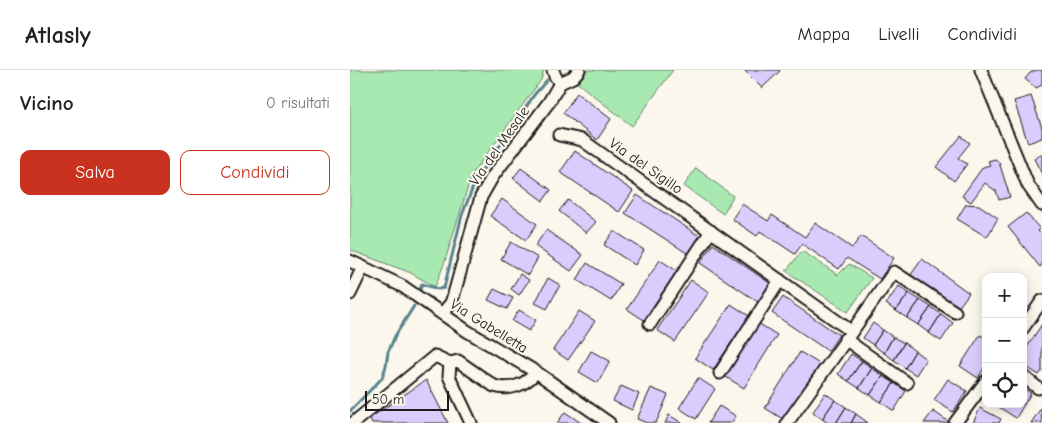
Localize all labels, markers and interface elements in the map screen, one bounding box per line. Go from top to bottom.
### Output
text: Atlasly [25,21,91,49]
text: Mappa [798,24,850,45]
text: Livelli [878,24,920,45]
text: Condividi [948,24,1017,45]
text: Vicino [20,91,74,115]
text: 0 risultati [266,94,330,112]
street label: Via del Mesale [465,102,533,189]
street label: Via del Sigillo [606,134,686,198]
button: Salva [20,150,170,195]
button: Condividi [180,150,330,195]
map controls [982,273,1027,408]
button: + [982,273,1027,318]
street label: Via Gabelletta [447,295,531,357]
button: − [982,318,1027,363]
button: locate [982,363,1027,408]
scale bar [365,388,449,411]
text: 50 m [372,391,404,408]

